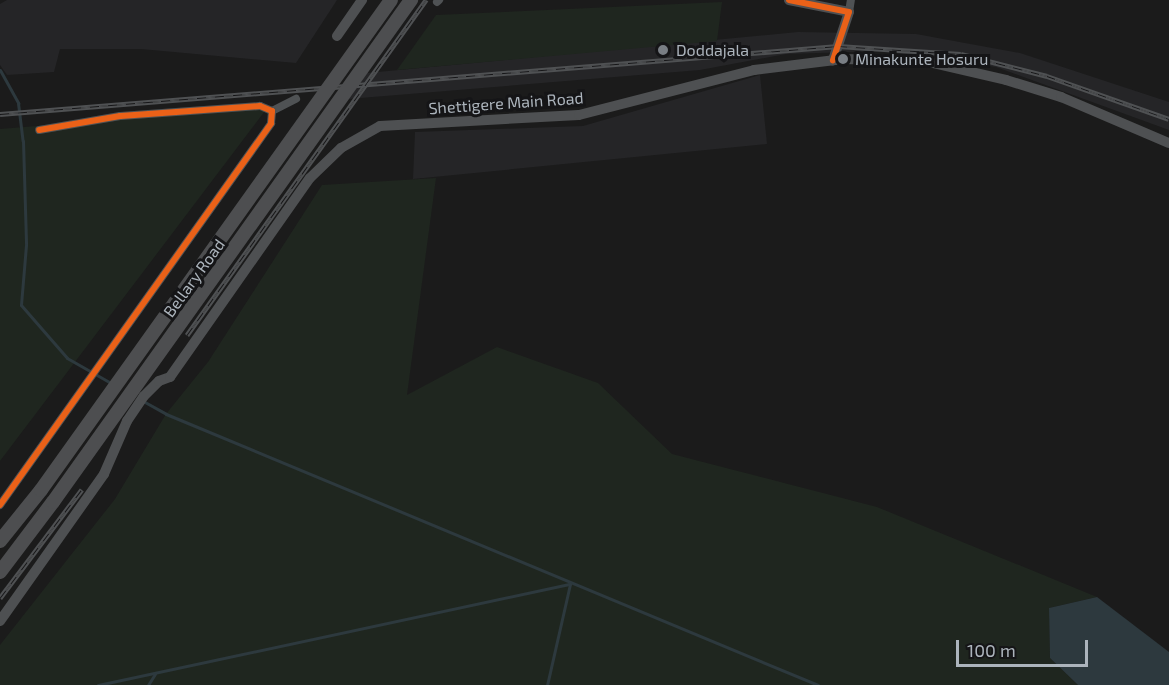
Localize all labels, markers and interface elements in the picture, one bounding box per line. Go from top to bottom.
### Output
place label: Doddajala [676,40,749,60]
marker: Doddajala [654,41,672,59]
place label: Minakunte Hosuru [855,49,988,69]
marker: Minakunte Hosuru [836,52,850,66]
street label: Shettigere Main Road [428,88,584,118]
street label: Bellary Road [159,235,229,321]
scale bar [959,628,1091,666]
text: 100 m [967,639,1016,661]

